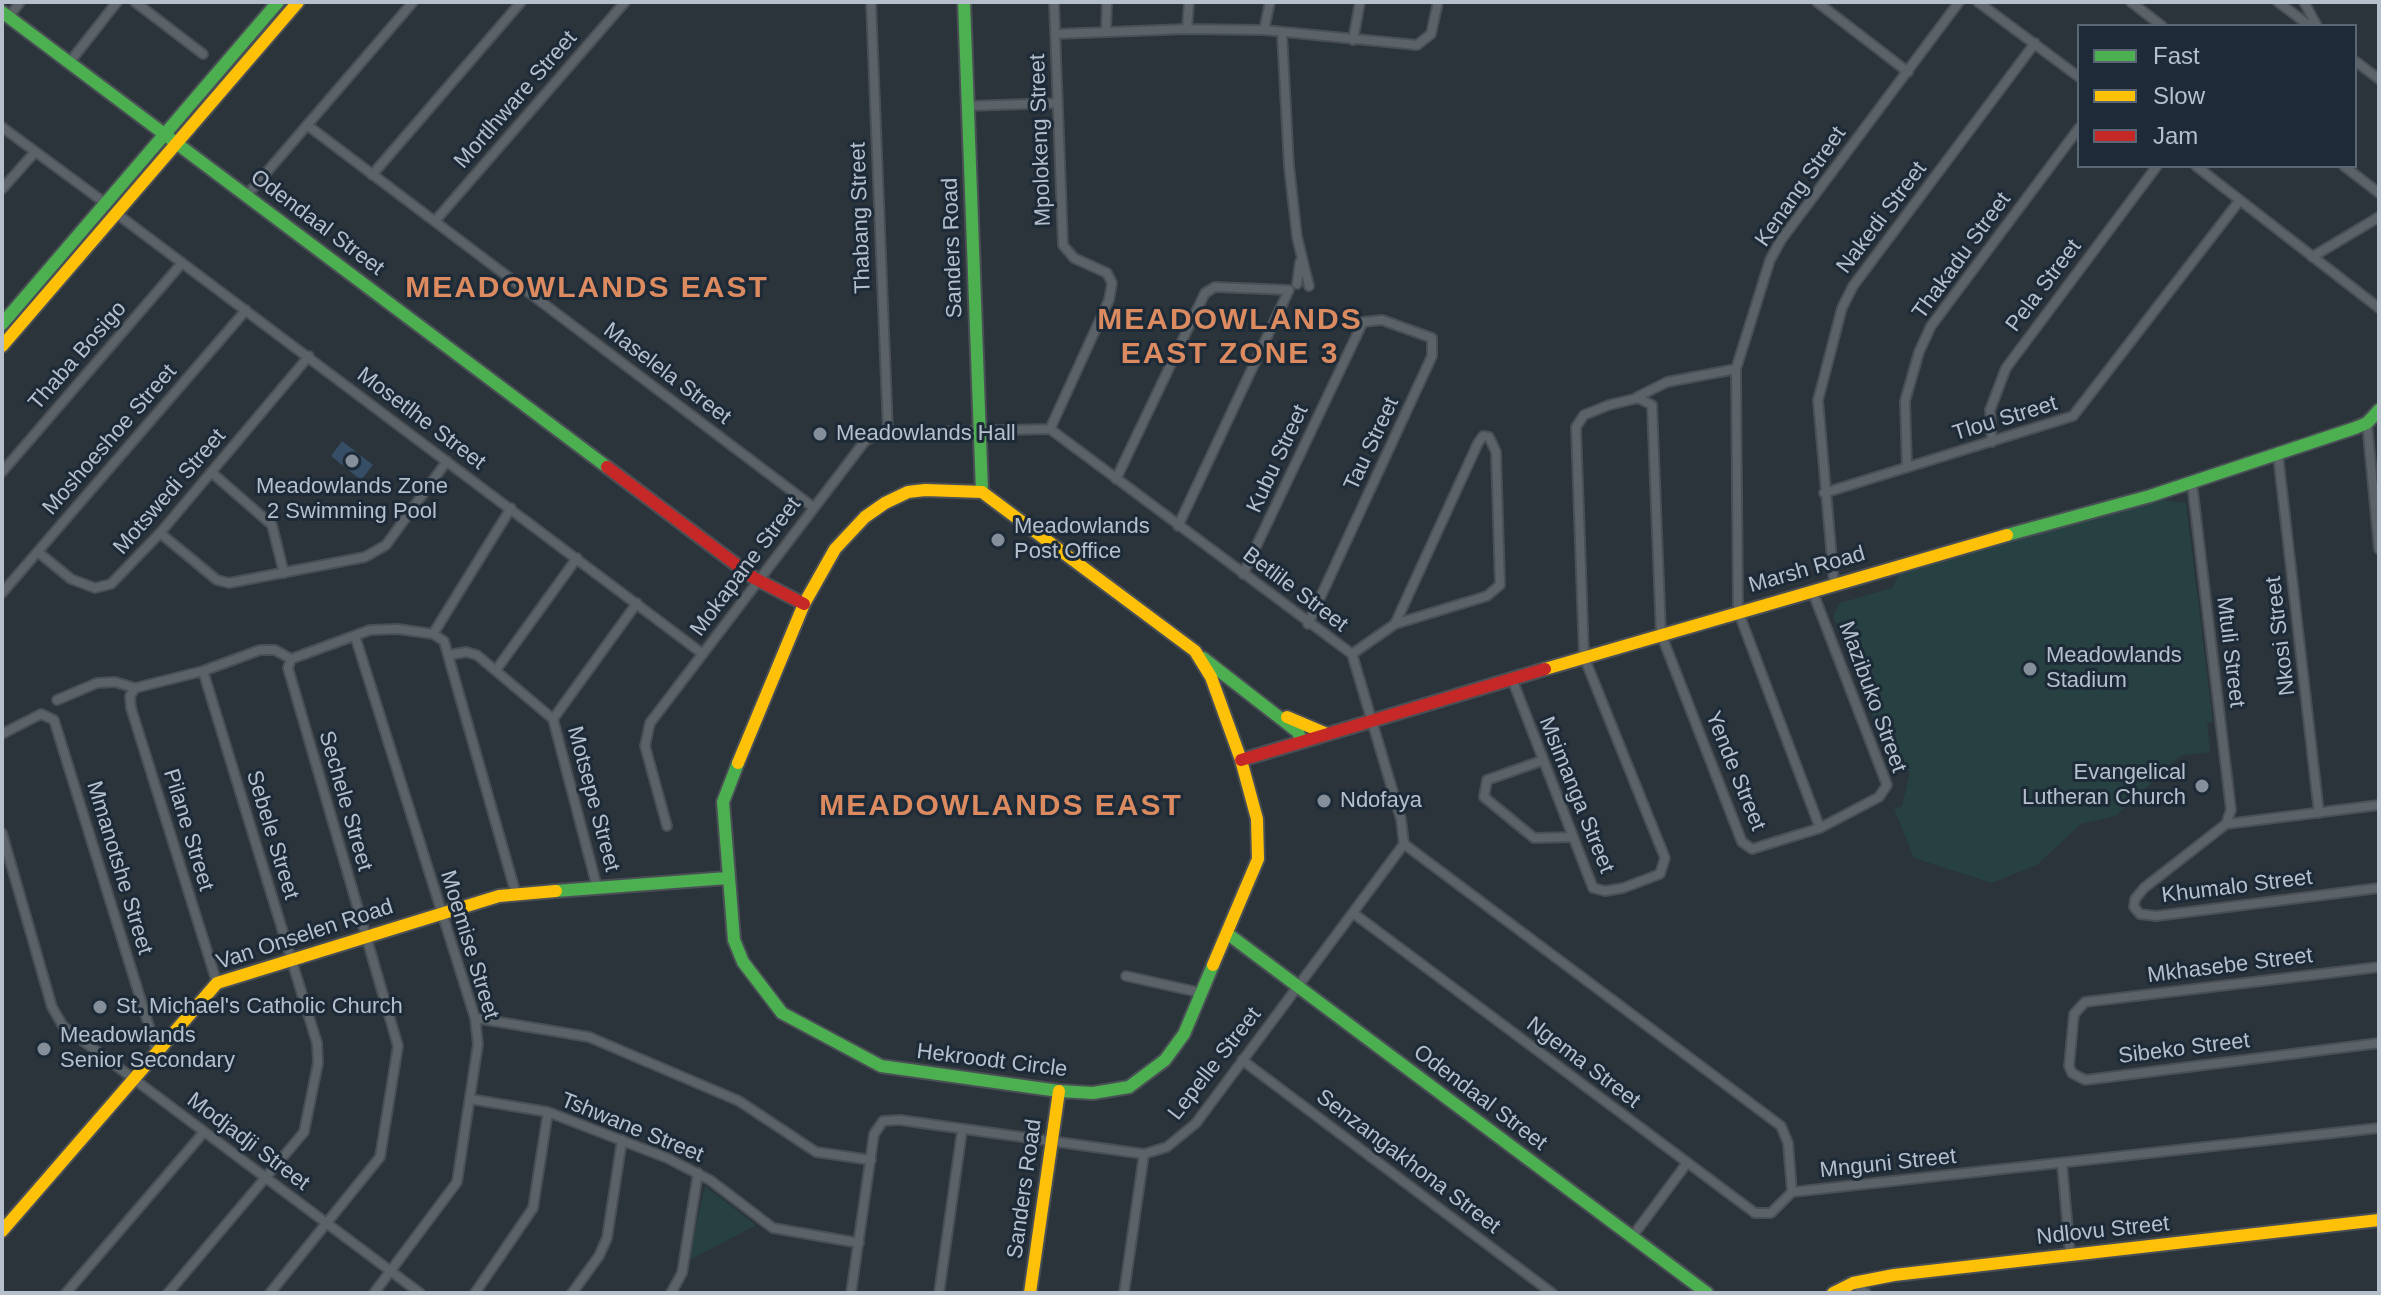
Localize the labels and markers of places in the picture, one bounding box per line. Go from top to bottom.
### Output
place label: Meadowlands Hall [836,421,1016,447]
marker: Meadowlands Hall [811,425,829,443]
marker: Meadowlands Zone 2 Swimming Pool [343,452,361,470]
place label: Meadowlands Zone 2 Swimming Pool [256,474,448,526]
place label: Meadowlands Post Office [1014,514,1150,566]
marker: Meadowlands Post Office [989,531,1007,549]
place label: Meadowlands Stadium [2046,643,2182,694]
marker: Meadowlands Stadium [2021,660,2039,678]
place label: Evangelical Lutheran Church [2022,760,2186,812]
marker: Evangelical Lutheran Church [2193,777,2211,795]
place label: Ndofaya [1340,788,1422,814]
marker: Ndofaya [1315,792,1333,810]
place label: St. Michael's Catholic Church [116,994,403,1020]
marker: St. Michael's Catholic Church [91,998,109,1016]
place label: Meadowlands Senior Secondary [60,1023,235,1074]
marker: Meadowlands Senior Secondary [35,1040,53,1058]

